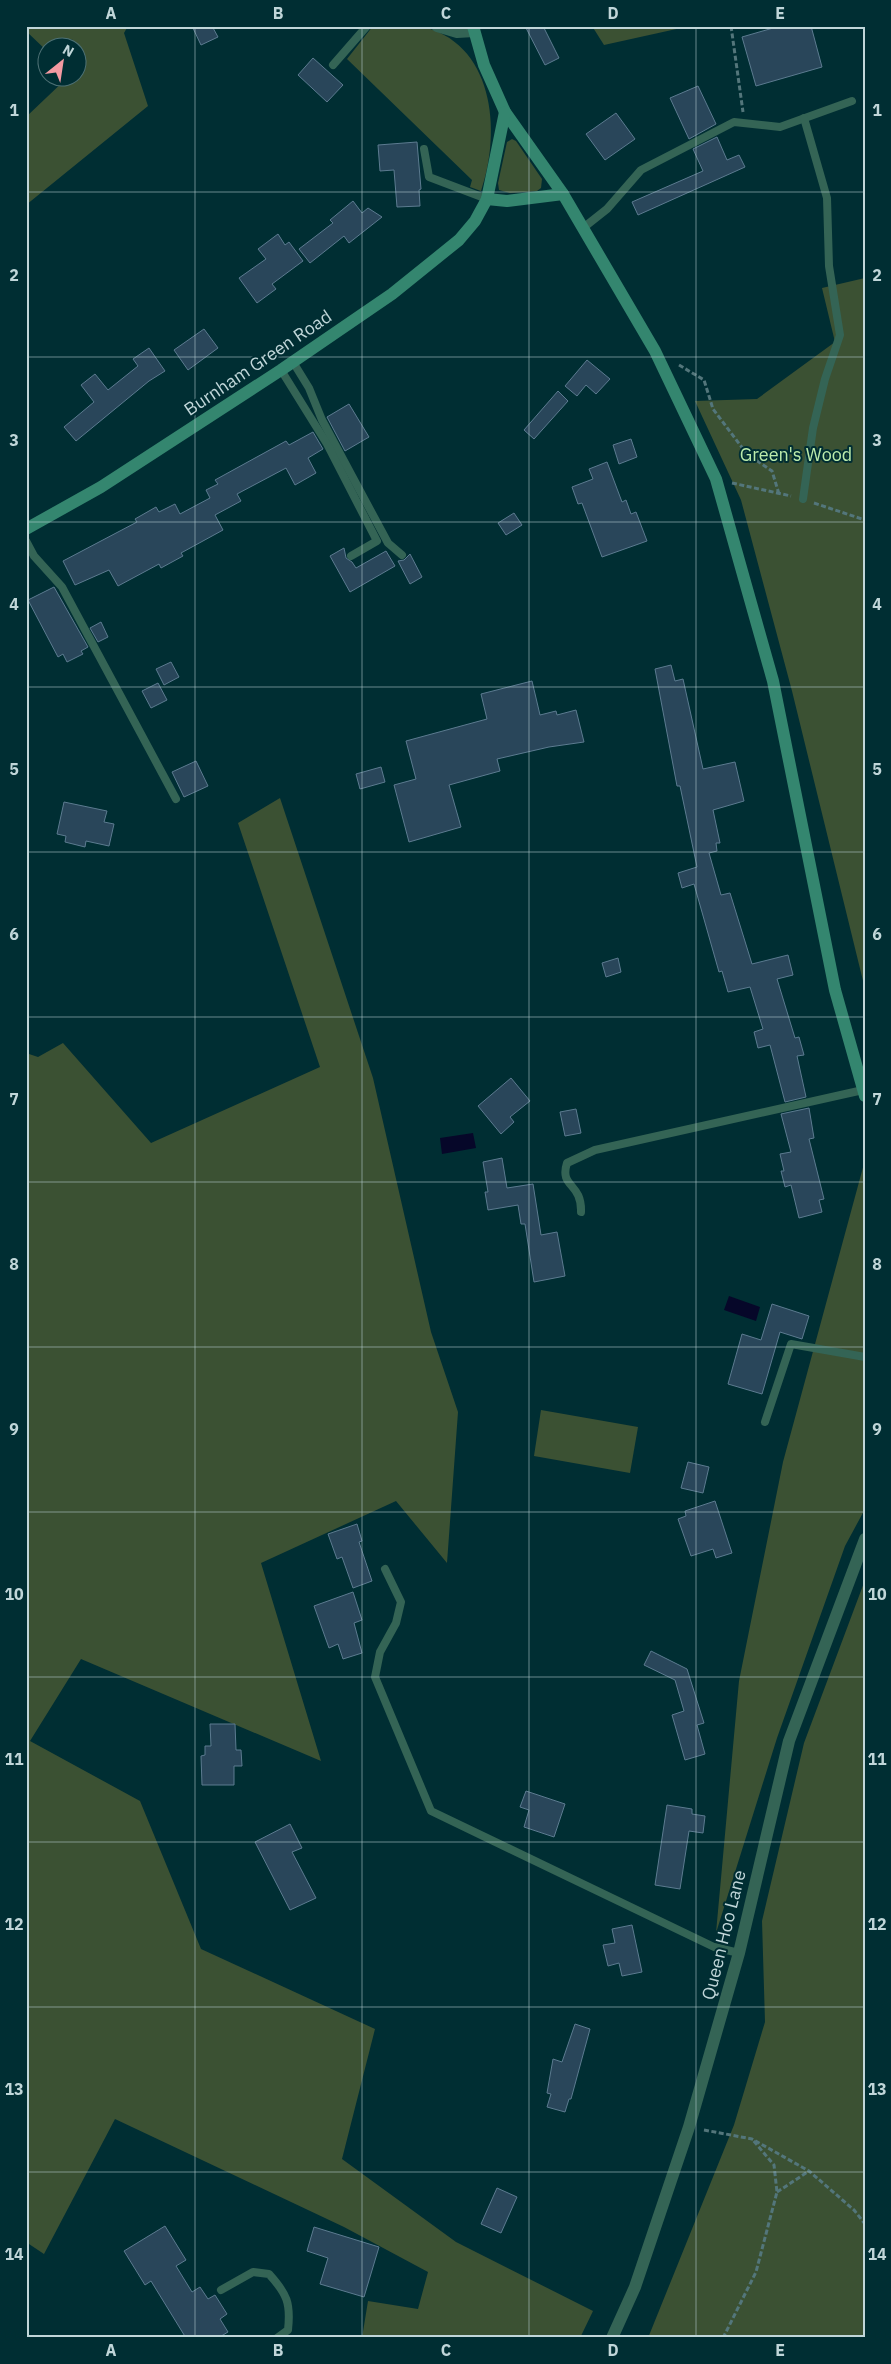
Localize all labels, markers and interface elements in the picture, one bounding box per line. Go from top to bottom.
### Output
text: A [106,3,117,23]
text: B [273,3,284,23]
text: C [441,3,451,23]
text: D [607,3,619,23]
text: E [775,3,785,23]
north arrow [38,38,88,88]
text: N [60,40,77,61]
text: 1 [9,100,19,120]
text: 1 [872,100,882,120]
text: 2 [9,265,19,285]
text: 2 [872,265,882,285]
street label: Burnham Green Road [179,305,336,421]
text: 3 [9,430,19,450]
text: 3 [872,430,882,450]
park label: Green's Wood [740,443,852,466]
text: 4 [9,594,19,614]
text: 4 [872,594,882,614]
text: 5 [9,759,19,779]
text: 5 [872,759,882,779]
text: 6 [9,924,19,944]
text: 6 [872,924,882,944]
text: 7 [9,1089,19,1109]
text: 7 [872,1089,882,1109]
text: 8 [9,1254,19,1274]
text: 8 [872,1254,882,1274]
text: 9 [9,1419,19,1439]
text: 9 [872,1419,882,1439]
text: 10 [4,1584,24,1604]
text: 10 [867,1584,887,1604]
text: 11 [4,1749,24,1769]
text: 11 [867,1749,887,1769]
street label: Queen Hoo Lane [696,1867,751,2002]
text: 12 [4,1914,24,1934]
text: 12 [867,1914,887,1934]
text: 13 [4,2079,24,2099]
text: 13 [867,2079,887,2099]
text: 14 [4,2244,24,2264]
text: 14 [867,2244,887,2264]
text: A [106,2340,117,2360]
text: B [273,2340,284,2360]
text: C [441,2340,451,2360]
text: D [607,2340,619,2360]
text: E [775,2340,785,2360]

